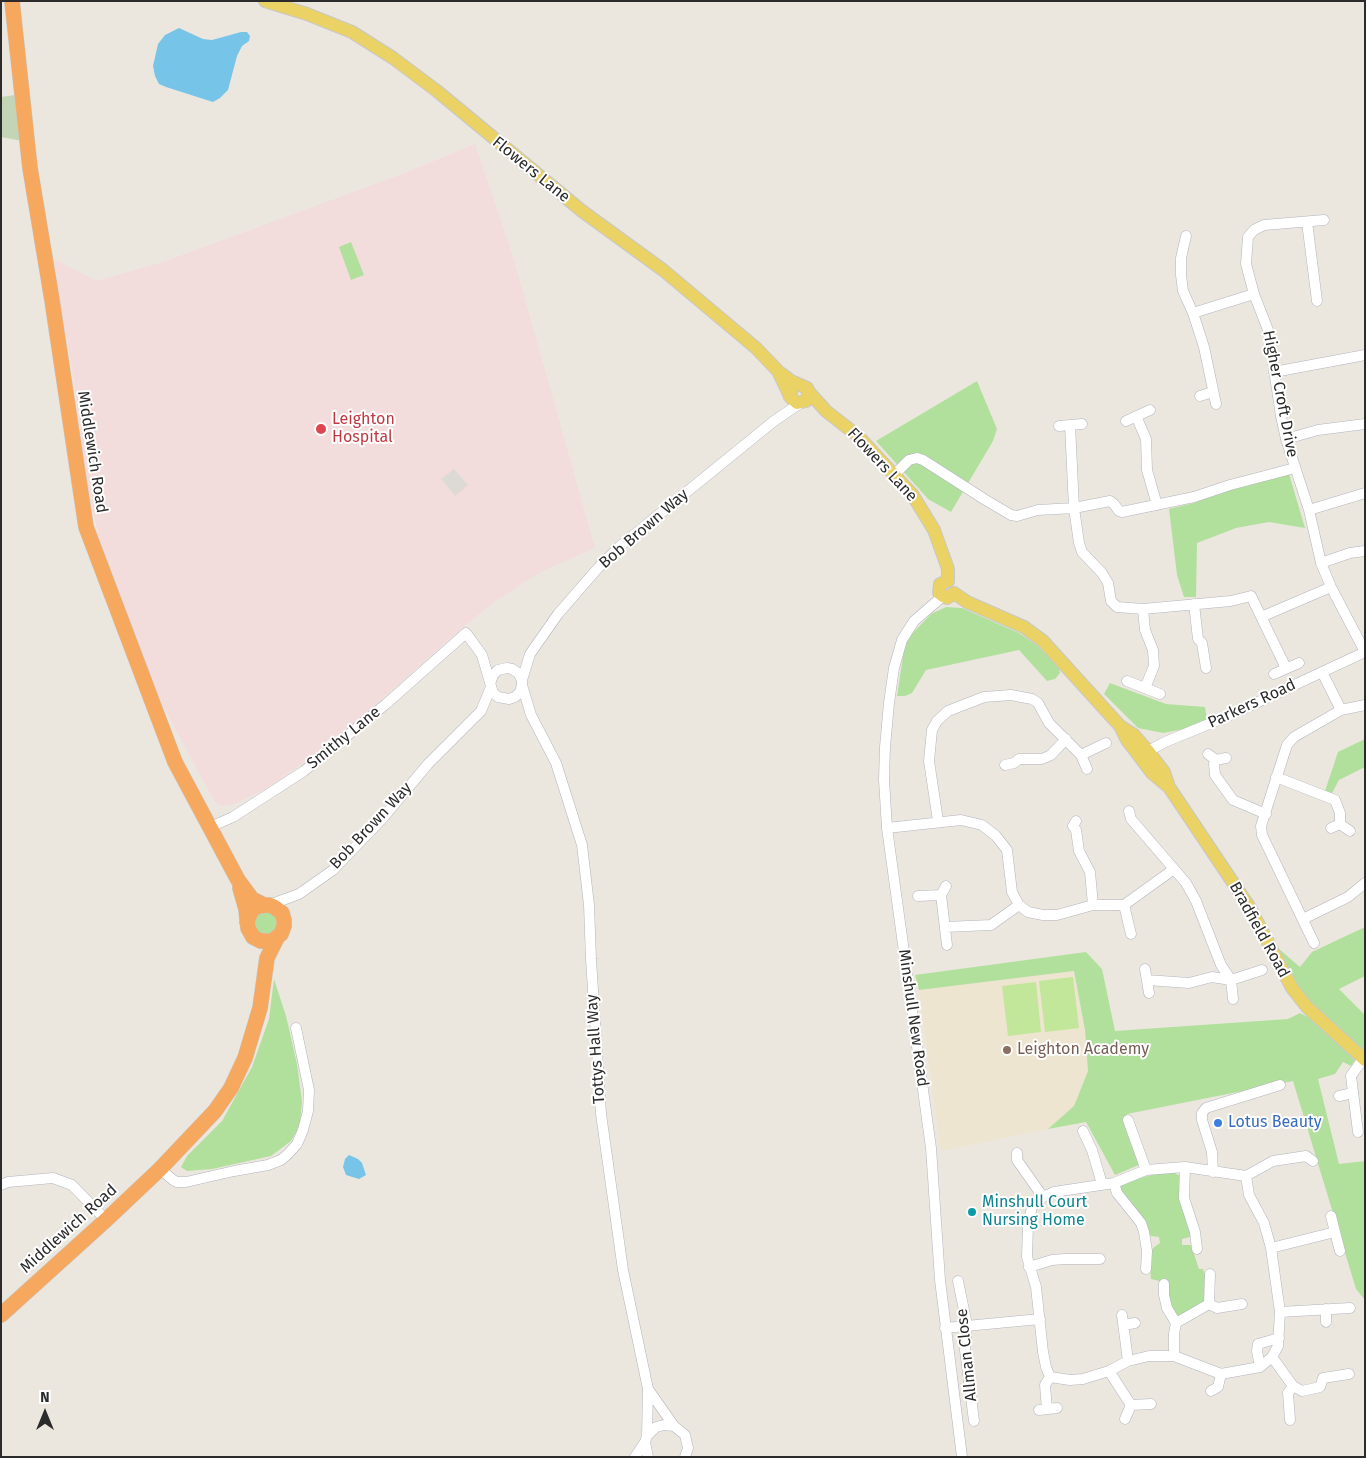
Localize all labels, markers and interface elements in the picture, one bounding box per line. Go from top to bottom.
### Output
street label: Flowers Lane [488,133,574,207]
street label: Higher Croft Drive [1258,329,1302,459]
street label: Middlewich Road [73,389,111,515]
place label: Leighton Hospital [332,410,395,448]
marker: Leighton Hospital [314,422,328,436]
street label: Flowers Lane [843,424,921,506]
street label: Bob Brown Way [596,485,692,573]
street label: Parkers Road [1205,675,1299,733]
street label: Smithy Lane [303,703,385,773]
street label: Bob Brown Way [326,779,416,873]
street label: Bradfield Road [1225,879,1293,981]
street label: Minshull New Road [894,948,932,1088]
street label: Tottys Hall Way [583,994,609,1104]
place label: Leighton Academy [1017,1040,1149,1060]
marker: Leighton Academy [1001,1044,1013,1056]
place label: Lotus Beauty [1228,1113,1322,1133]
marker: Lotus Beauty [1212,1117,1224,1129]
street label: Middlewich Road [17,1181,121,1277]
place label: Minshull Court Nursing Home [982,1193,1087,1231]
marker: Minshull Court Nursing Home [966,1206,978,1218]
street label: Allman Close [953,1307,981,1403]
north arrow [20,1388,70,1438]
text: N [40,1389,50,1406]

